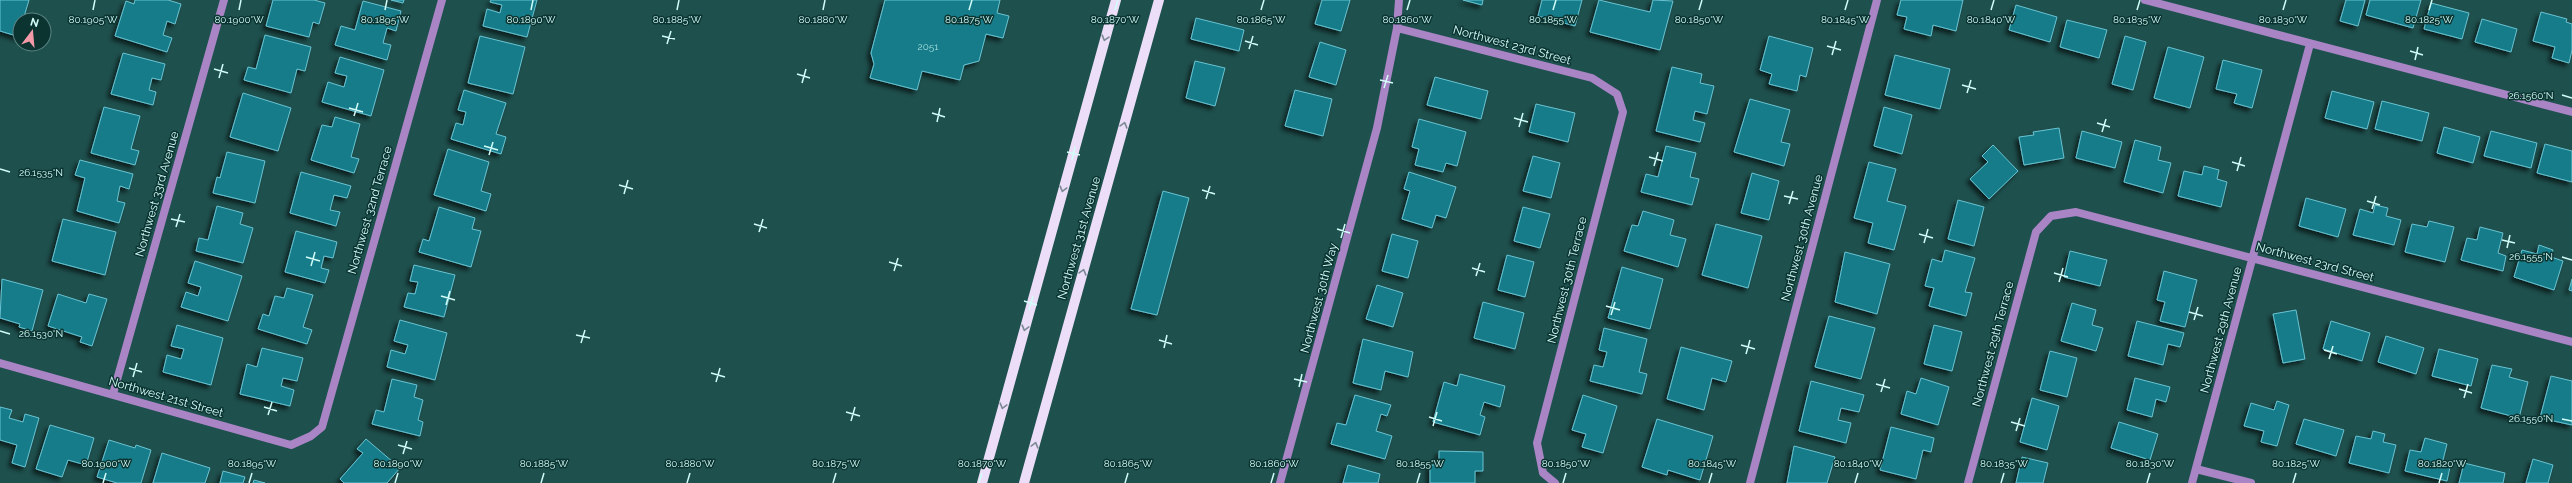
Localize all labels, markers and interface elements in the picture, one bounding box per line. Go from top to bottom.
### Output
north arrow [12,12,52,52]
text: 80.1905°W [69,14,118,25]
text: 80.1900°W [214,14,264,25]
text: 80.1895°W [361,14,410,25]
text: 80.1890°W [506,14,556,25]
text: 80.1885°W [653,14,702,25]
text: 80.1880°W [798,14,848,25]
text: 80.1875°W [945,14,993,25]
text: 80.1870°W [1091,14,1140,25]
text: 80.1865°W [1237,14,1286,25]
text: 80.1860°W [1382,14,1432,25]
text: 80.1855°W [1529,14,1578,25]
text: 80.1850°W [1675,14,1724,25]
text: 80.1845°W [1821,14,1870,25]
text: 80.1840°W [1967,14,2016,25]
text: 80.1835°W [2113,14,2162,25]
text: 80.1830°W [2259,14,2308,25]
text: 80.1825°W [2405,14,2454,25]
text: N [29,15,40,30]
street label: Northwest 23rd Street [1452,23,1572,67]
one-way arrow [1101,34,1110,41]
house number: 2051 [917,41,939,52]
text: 26.1560°N [2508,90,2554,101]
one-way arrow [1119,122,1128,129]
street label: Northwest 33rd Avenue [132,130,182,258]
street label: Northwest 32nd Terrace [345,145,395,275]
text: 26.1535°N [19,167,63,178]
street label: Northwest 30th Avenue [1778,173,1826,303]
street label: Northwest 31st Avenue [1055,175,1103,301]
one-way arrow [1059,185,1068,192]
street label: Northwest 30th Terrace [1545,215,1589,345]
street label: Northwest 23rd Street [2255,240,2375,284]
street label: Northwest 30th Way [1298,241,1341,354]
text: 26.1555°N [2509,251,2553,262]
street label: Northwest 29th Avenue [2197,265,2245,395]
one-way arrow [1078,269,1086,275]
street label: Northwest 29th Terrace [1969,280,2017,408]
one-way arrow [1021,324,1030,331]
text: 26.1530°N [19,328,63,339]
street label: Northwest 21st Street [107,374,225,420]
one-way arrow [999,403,1008,410]
text: 26.1550°N [2509,413,2553,424]
one-way arrow [1030,442,1038,449]
text: 80.1900°W [81,458,131,469]
text: 80.1895°W [228,458,277,469]
text: 80.1890°W [373,458,423,469]
text: 80.1885°W [520,458,569,469]
text: 80.1880°W [665,458,715,469]
text: 80.1875°W [812,458,860,469]
text: 80.1870°W [958,458,1007,469]
text: 80.1865°W [1104,458,1153,469]
text: 80.1860°W [1249,458,1299,469]
text: 80.1855°W [1396,458,1445,469]
text: 80.1850°W [1542,458,1591,469]
text: 80.1845°W [1688,458,1737,469]
text: 80.1840°W [1834,458,1883,469]
text: 80.1835°W [1980,458,2029,469]
text: 80.1830°W [2126,458,2175,469]
text: 80.1825°W [2272,458,2321,469]
text: 80.1820°W [2418,458,2467,469]

